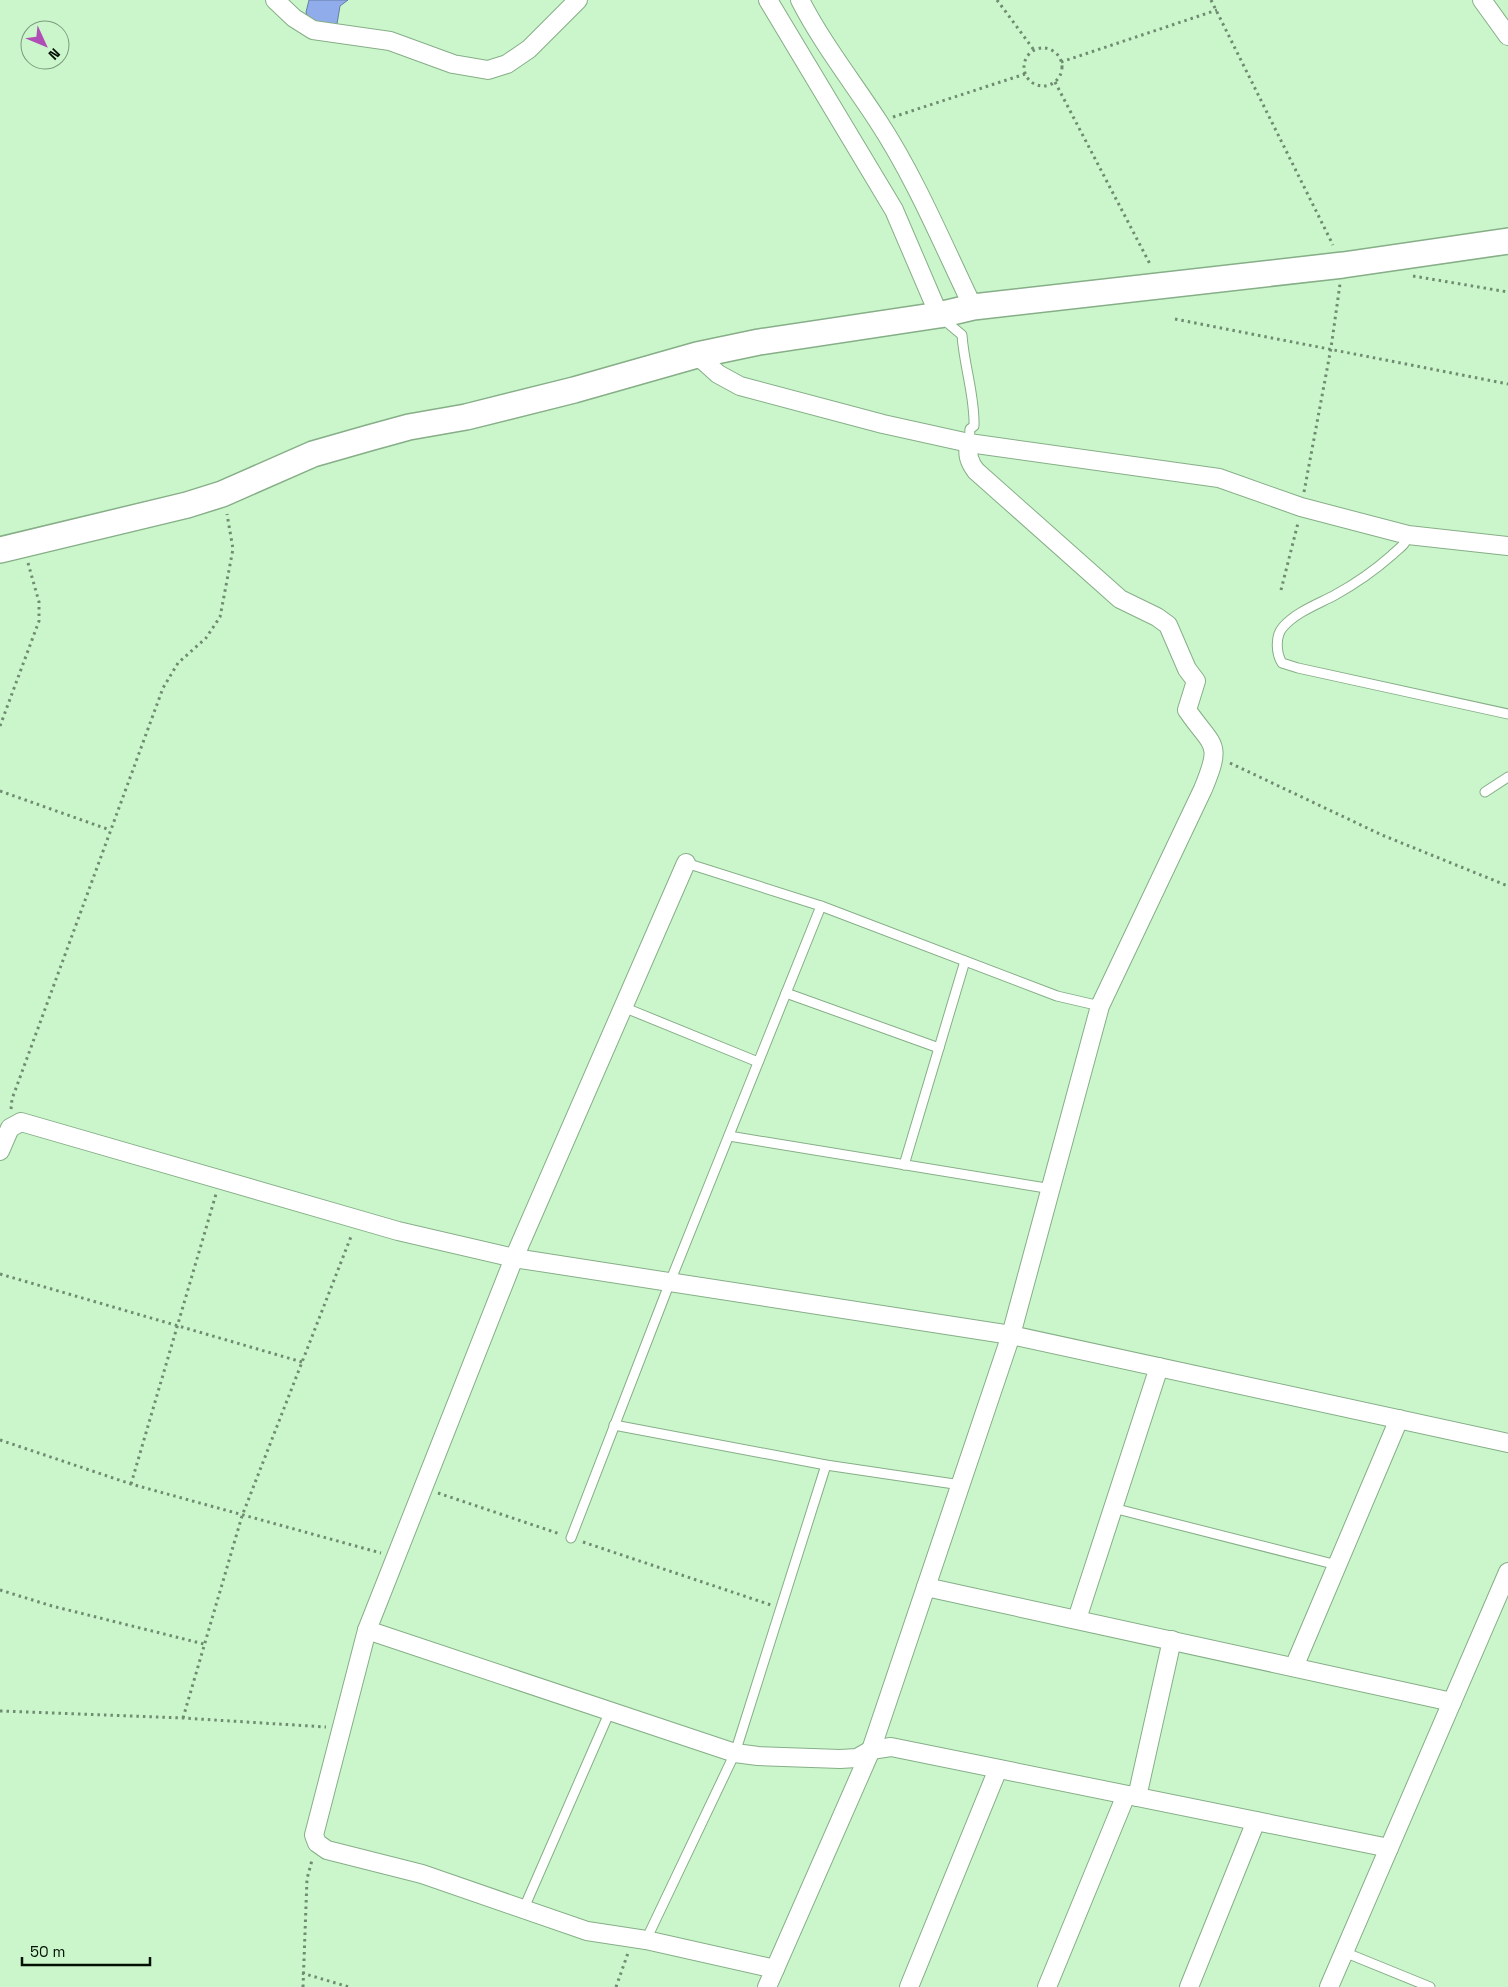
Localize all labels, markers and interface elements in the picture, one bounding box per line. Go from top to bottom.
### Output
north arrow [20,20,70,70]
text: N [45,44,64,64]
scale bar [22,1934,150,1966]
text: 50 m [30,1942,65,1961]

